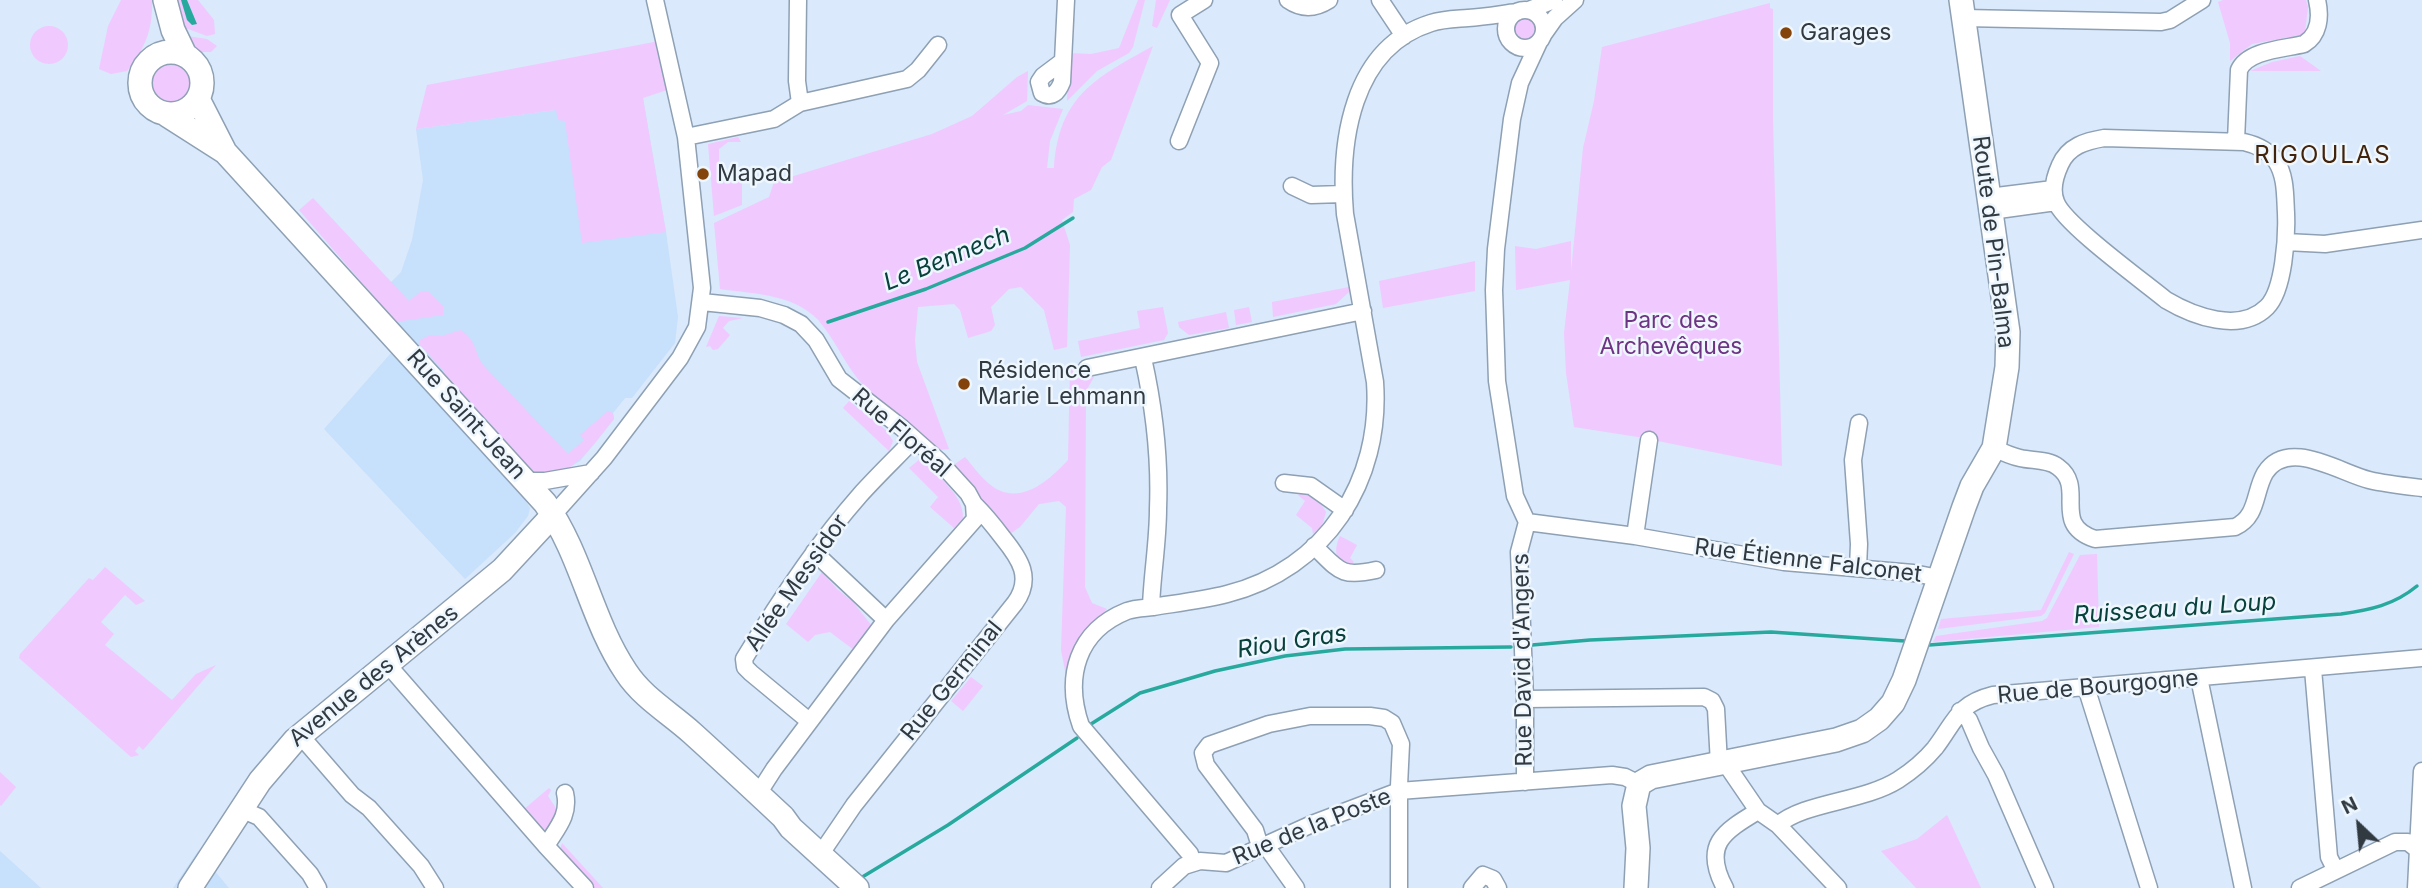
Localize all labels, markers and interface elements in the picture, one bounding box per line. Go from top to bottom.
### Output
place label: Garages [1800,19,1891,47]
marker: Garages [1778,25,1794,41]
street label: Route de Pin-Balma [1966,134,2020,350]
district label: RIGOULAS [2255,142,2391,170]
place label: Mapad [717,160,792,188]
marker: Mapad [695,166,711,182]
water label: Le Bennech [880,221,1014,297]
park label: Parc des Archevêques [1600,307,1742,361]
street label: Rue Saint-Jean [401,344,531,486]
place label: Résidence Marie Lehmann [978,357,1146,411]
marker: Résidence Marie Lehmann [956,376,972,392]
street label: Rue Floréal [846,383,956,483]
street label: Allée Messidor [740,509,854,657]
street label: Rue Étienne Falconet [1693,533,1923,589]
street label: Rue David d'Angers [1507,553,1539,767]
water label: Ruisseau du Loup [2073,588,2277,630]
street label: Avenue des Arènes [284,599,464,753]
street label: Rue Germinal [895,616,1009,746]
water label: Riou Gras [1235,619,1349,665]
street label: Rue de Bourgogne [1996,664,2200,710]
street label: Rue de la Poste [1229,783,1395,871]
north arrow [2324,790,2394,860]
text: N [2338,792,2361,819]

